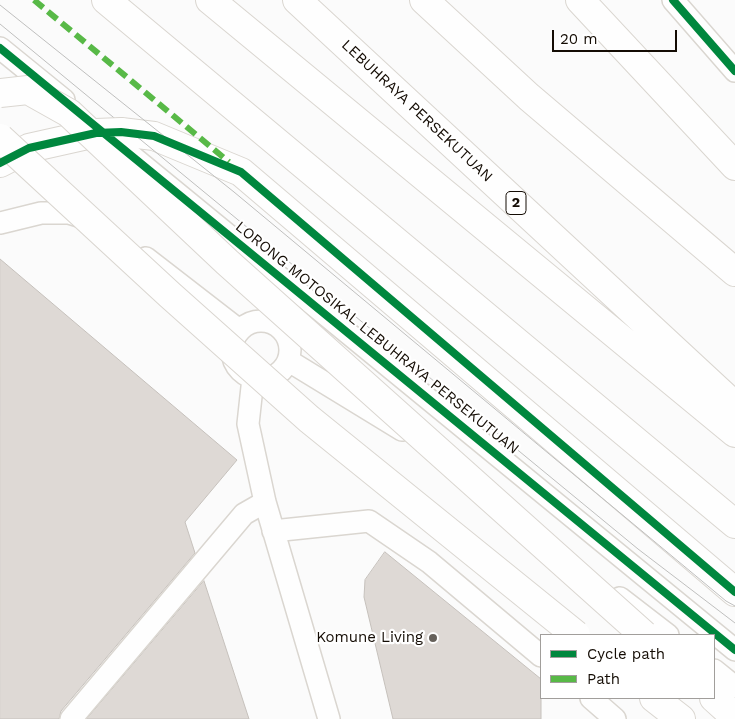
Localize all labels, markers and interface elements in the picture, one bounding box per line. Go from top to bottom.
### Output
scale bar [555,20,680,52]
text: 20 m [560,30,598,48]
street label: LEBUHRAYA PERSEKUTUAN [338,36,496,186]
road number: 2 [506,192,526,214]
street label: LORONG MOTOSIKAL LEBUHRAYA PERSEKUTUAN [232,218,522,458]
place label: Komune Living [316,629,423,647]
marker: Komune Living [427,632,439,644]
legend [540,634,715,699]
text: Cycle path [587,645,665,663]
text: Path [587,670,620,688]

